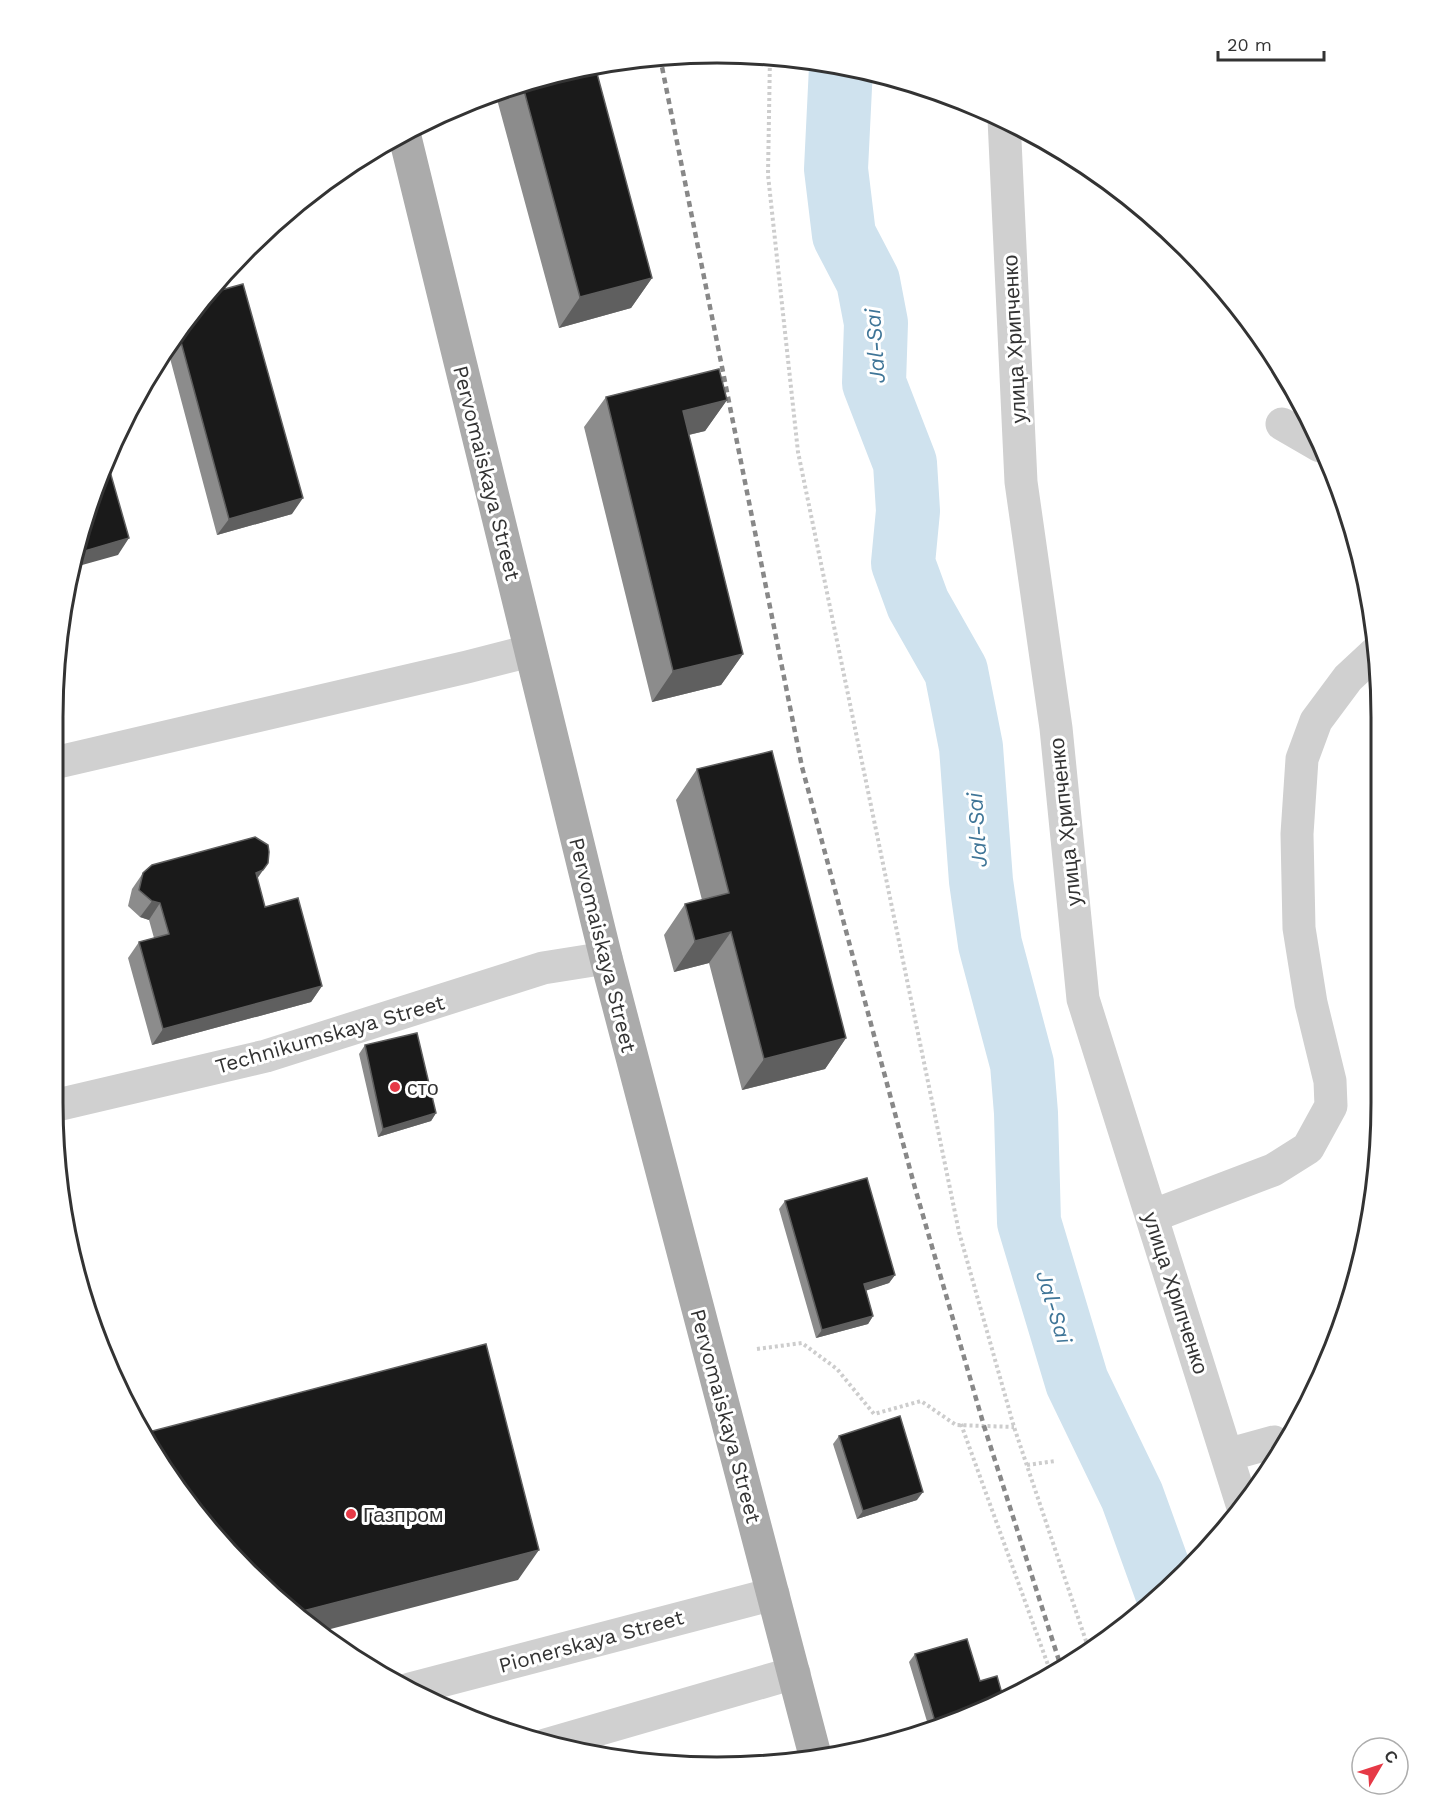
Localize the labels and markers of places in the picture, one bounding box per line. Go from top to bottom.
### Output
place label: сто [407,1075,439,1100]
marker: сто [388,1080,402,1094]
place label: Газпром [363,1502,443,1527]
marker: Газпром [344,1507,358,1521]

